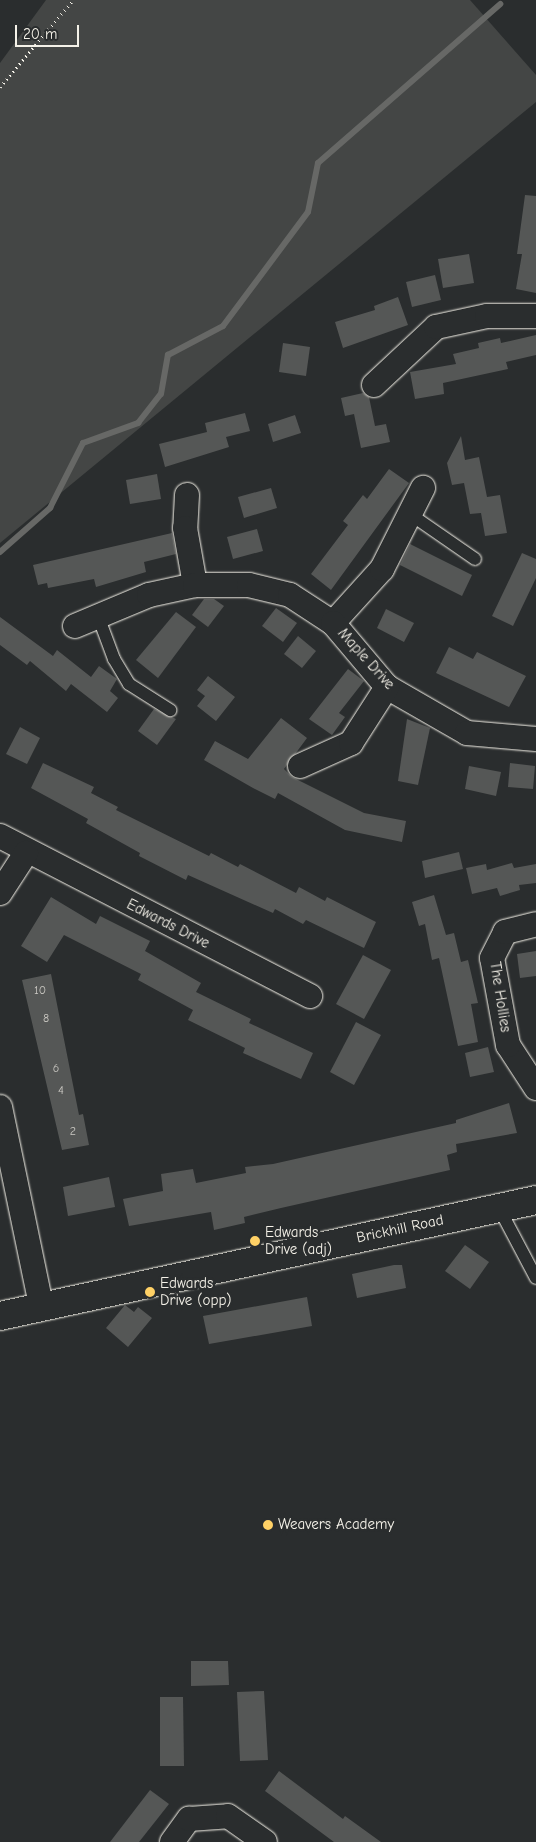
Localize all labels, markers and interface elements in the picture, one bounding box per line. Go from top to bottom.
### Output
scale bar [18,15,81,47]
text: 20 m [23,25,57,43]
street label: Maple Drive [334,625,398,693]
street label: Edwards Drive [124,895,212,953]
street label: The Hollies [486,961,514,1033]
house number: 10 [34,984,46,998]
house number: 8 [43,1012,49,1026]
house number: 6 [53,1062,59,1076]
house number: 4 [58,1084,64,1098]
house number: 2 [70,1125,76,1139]
street label: Brickhill Road [355,1211,445,1247]
place label: Edwards Drive (adj) [265,1223,332,1258]
marker: Edwards Drive (adj) [249,1235,261,1247]
place label: Edwards Drive (opp) [160,1274,232,1309]
marker: Edwards Drive (opp) [144,1286,156,1298]
place label: Weavers Academy [278,1516,394,1534]
marker: Weavers Academy [262,1519,274,1531]

